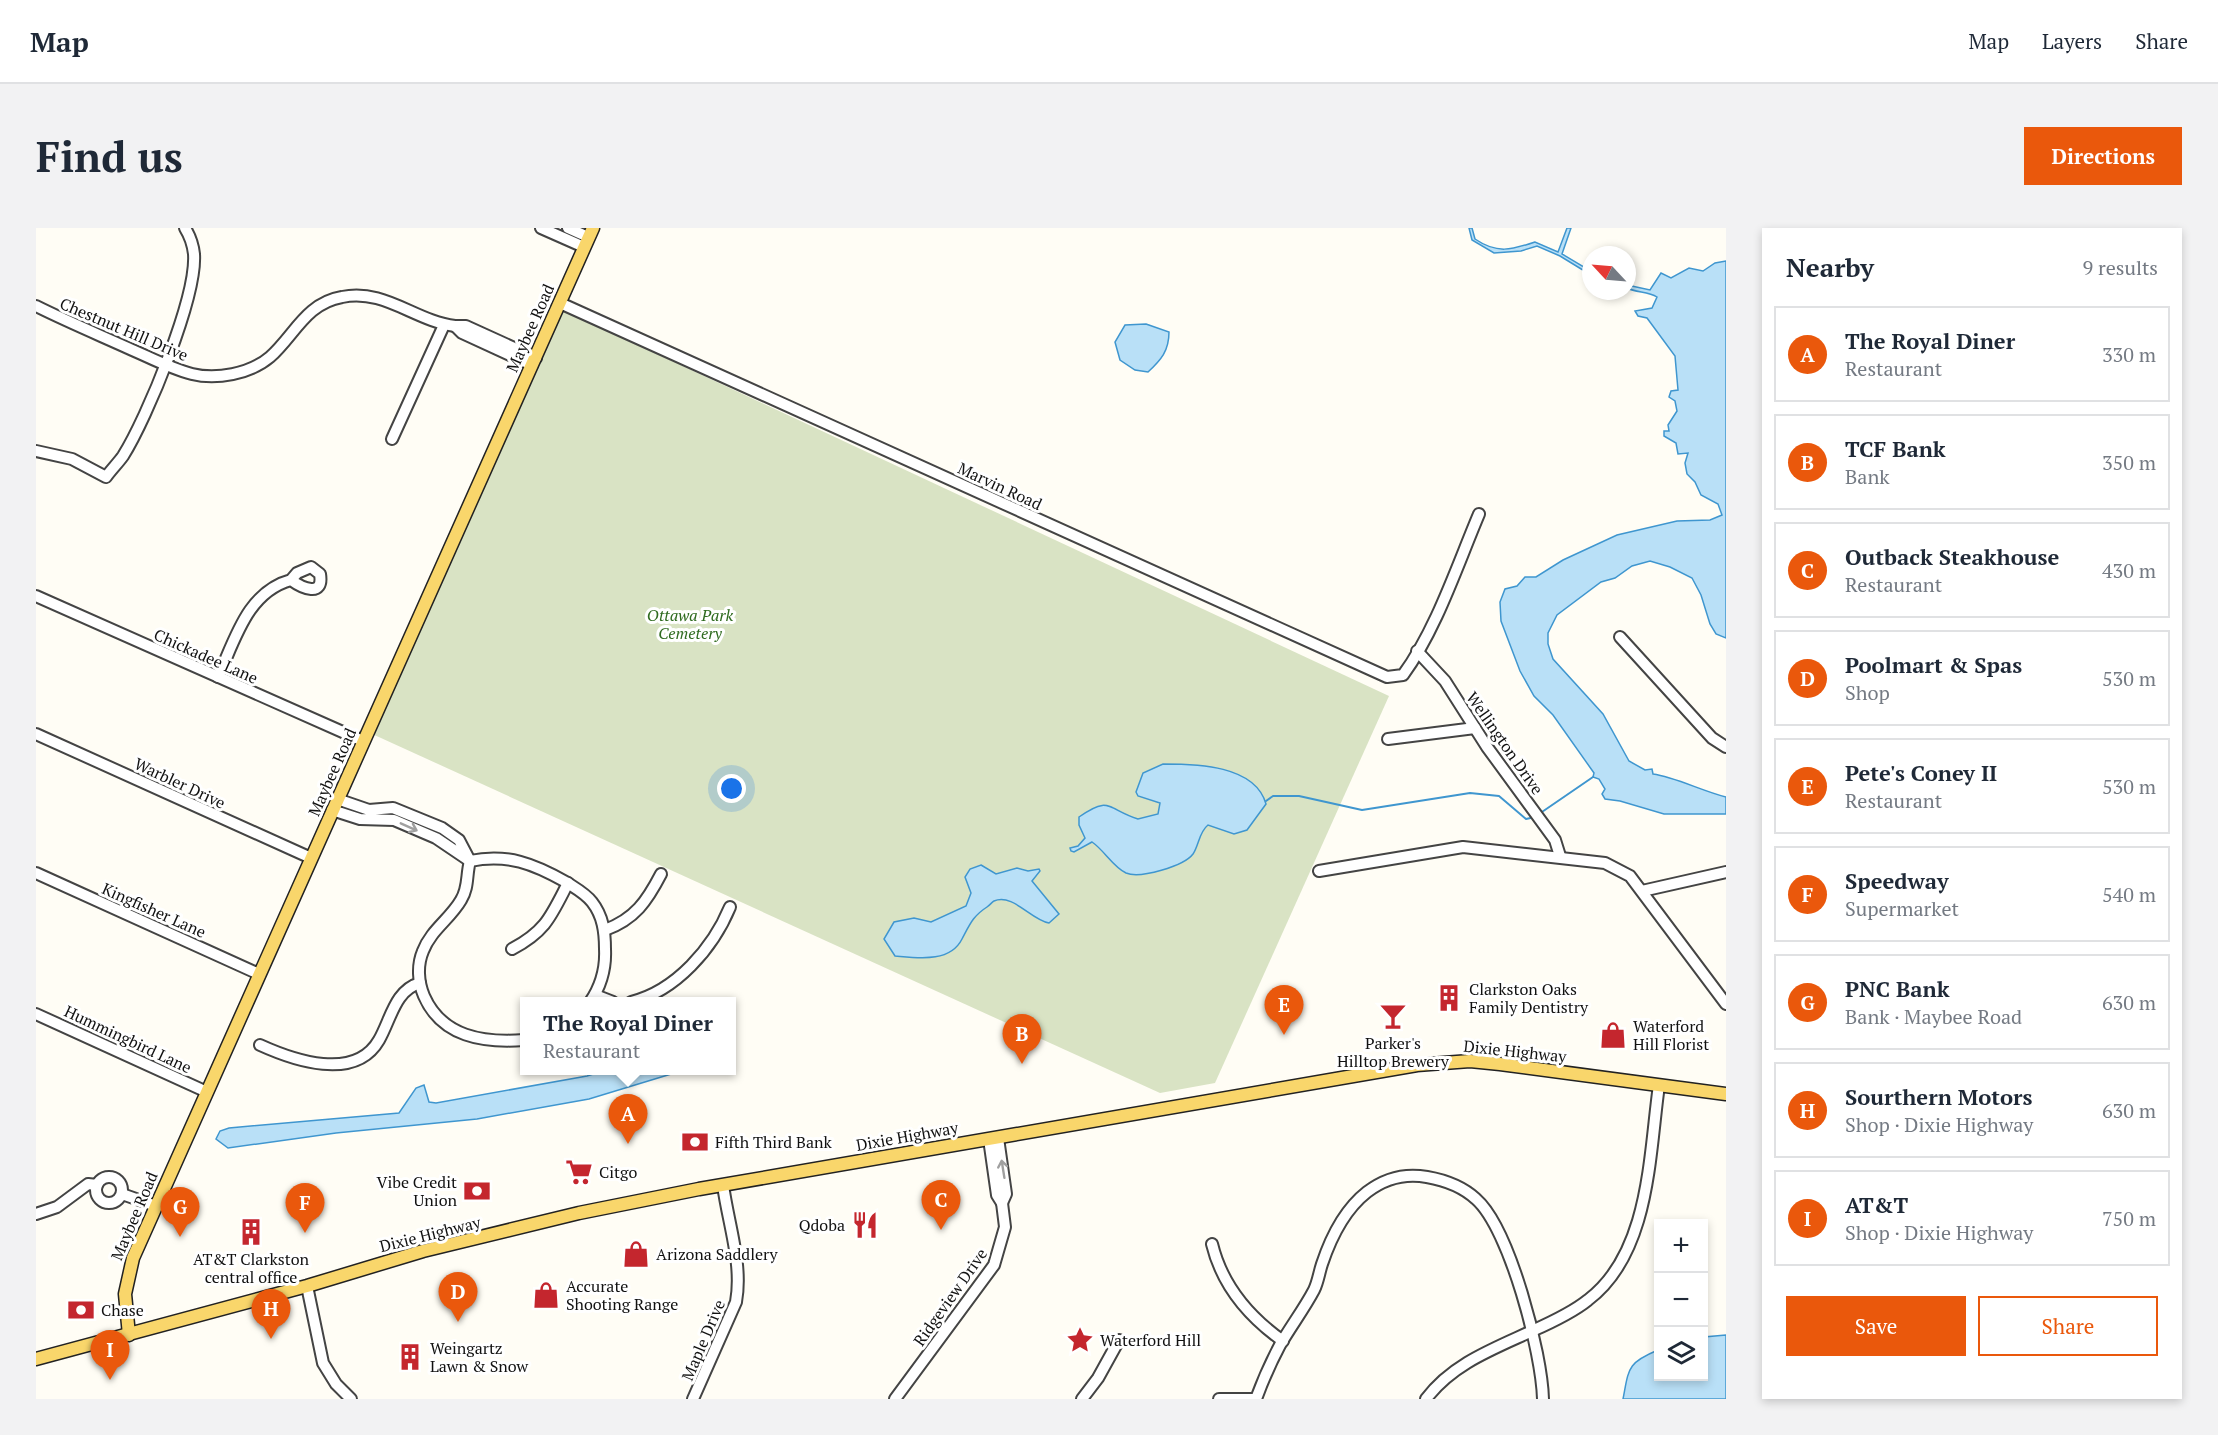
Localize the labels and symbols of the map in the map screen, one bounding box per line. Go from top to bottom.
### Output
north arrow [1582,246,1636,300]
street label: Maybee Road [501,280,559,376]
street label: Chestnut Hill Drive [57,292,191,366]
street label: Marvin Road [954,457,1046,515]
park label: Ottawa Park Cemetery [647,604,733,644]
street label: Chickadee Lane [151,623,261,689]
street label: Wellington Drive [1461,687,1549,799]
street label: Maybee Road [303,724,361,820]
street label: Warbler Drive [131,752,229,814]
your location [717,774,746,803]
one-way arrow [399,821,417,833]
street label: Kingfisher Lane [99,877,209,943]
place label: Clarkston Oaks Family Dentistry [1469,978,1589,1018]
building icon: Clarkston Oaks Family Dentistry [1434,983,1464,1013]
pin: E [1264,986,1304,1035]
street label: Hummingbird Lane [61,1000,195,1078]
bar icon: Parker's Hilltop Brewery [1378,1001,1408,1031]
pin: B [1002,1014,1042,1064]
place label: Waterford Hill Florist [1633,1015,1709,1055]
shop icon: Waterford Hill Florist [1598,1020,1628,1050]
place label: Parker's Hilltop Brewery [1337,1032,1450,1072]
street label: Dixie Highway [1462,1035,1568,1067]
pin: A [608,1094,648,1144]
street label: Dixie Highway [854,1116,961,1156]
bank icon: Fifth Third Bank [680,1127,710,1157]
place label: Fifth Third Bank [715,1131,832,1153]
supermarket icon: Citgo [564,1157,594,1187]
one-way arrow [997,1160,1008,1180]
place label: Citgo [599,1161,637,1183]
street label: Maybee Road [105,1168,163,1264]
place label: Vibe Credit Union [376,1171,457,1211]
bank icon: Vibe Credit Union [462,1176,492,1206]
pin: C [922,1180,960,1230]
pin: F [286,1184,324,1233]
pin: G [160,1188,200,1237]
restaurant icon: Qdoba [850,1210,880,1240]
street label: Dixie Highway [377,1211,484,1257]
place label: Qdoba [799,1214,845,1236]
building icon: AT&T Clarkston central office [236,1217,266,1247]
shop icon: Arizona Saddlery [621,1239,651,1269]
place label: Arizona Saddlery [656,1243,779,1265]
street label: Ridgeview Drive [908,1244,992,1350]
place label: AT&T Clarkston central office [193,1248,310,1288]
pin: D [438,1272,478,1322]
place label: Accurate Shooting Range [566,1275,678,1315]
shop icon: Accurate Shooting Range [531,1280,561,1310]
pin: H [252,1290,290,1339]
bank icon: Chase [66,1295,96,1325]
street label: Maple Drive [676,1296,730,1384]
place label: Chase [101,1299,144,1321]
place icon: Waterford Hill [1065,1325,1095,1355]
place label: Waterford Hill [1100,1329,1201,1351]
pin: I [90,1330,130,1380]
place label: Weingartz Lawn & Snow [430,1337,528,1377]
building icon: Weingartz Lawn & Snow [395,1342,425,1372]

